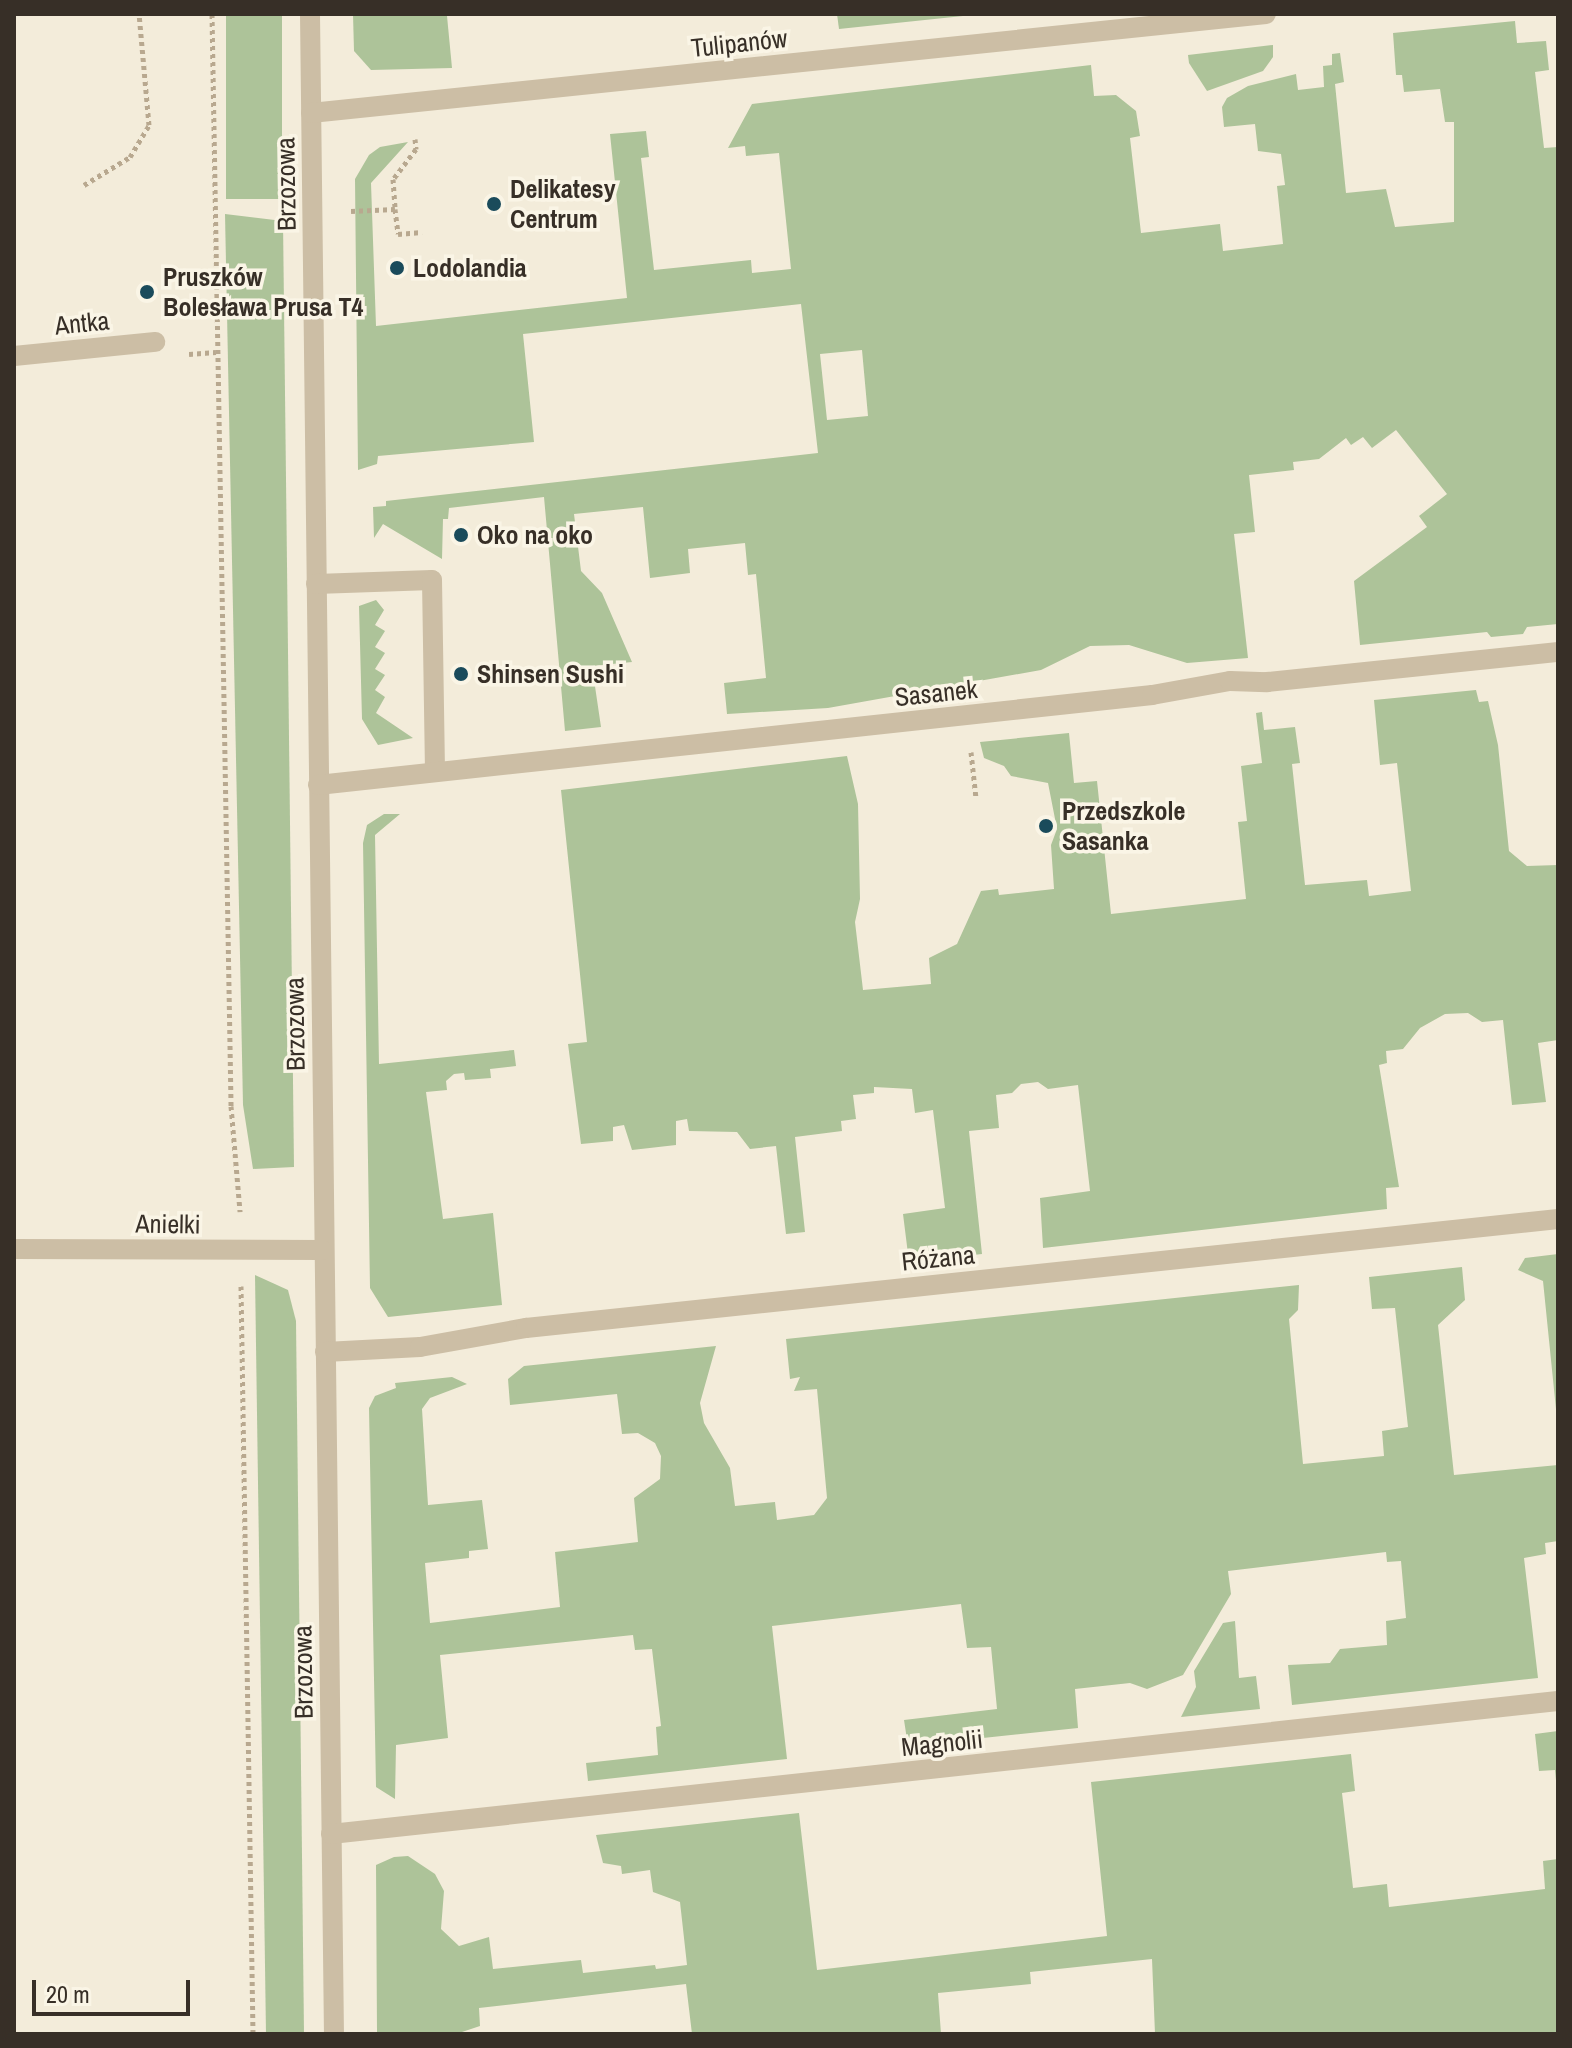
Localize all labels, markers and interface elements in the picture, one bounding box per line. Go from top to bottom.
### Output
street label: Tulipanów [689,22,789,64]
street label: Brzozowa [270,137,302,231]
place label: Delikatesy Centrum [510,173,615,234]
marker: Delikatesy Centrum [485,195,503,213]
place label: Lodolandia [413,252,527,284]
marker: Lodolandia [388,259,406,277]
place label: Pruszków Bolesława Prusa T4 [163,261,363,322]
marker: Pruszków Bolesława Prusa T4 [138,283,156,301]
street label: Antka [53,305,111,341]
place label: Oko na oko [477,519,593,551]
marker: Oko na oko [452,526,470,544]
place label: Shinsen Sushi [477,658,624,690]
marker: Shinsen Sushi [452,665,470,683]
street label: Sasanek [893,673,979,713]
place label: Przedszkole Sasanka [1062,795,1185,856]
marker: Przedszkole Sasanka [1037,817,1055,835]
street label: Brzozowa [279,977,311,1071]
street label: Anielki [135,1208,201,1240]
street label: Różana [900,1239,976,1277]
street label: Brzozowa [287,1625,319,1719]
street label: Magnolii [900,1723,984,1763]
scale bar [36,1964,194,2014]
text: 20 m [46,1978,90,2010]

